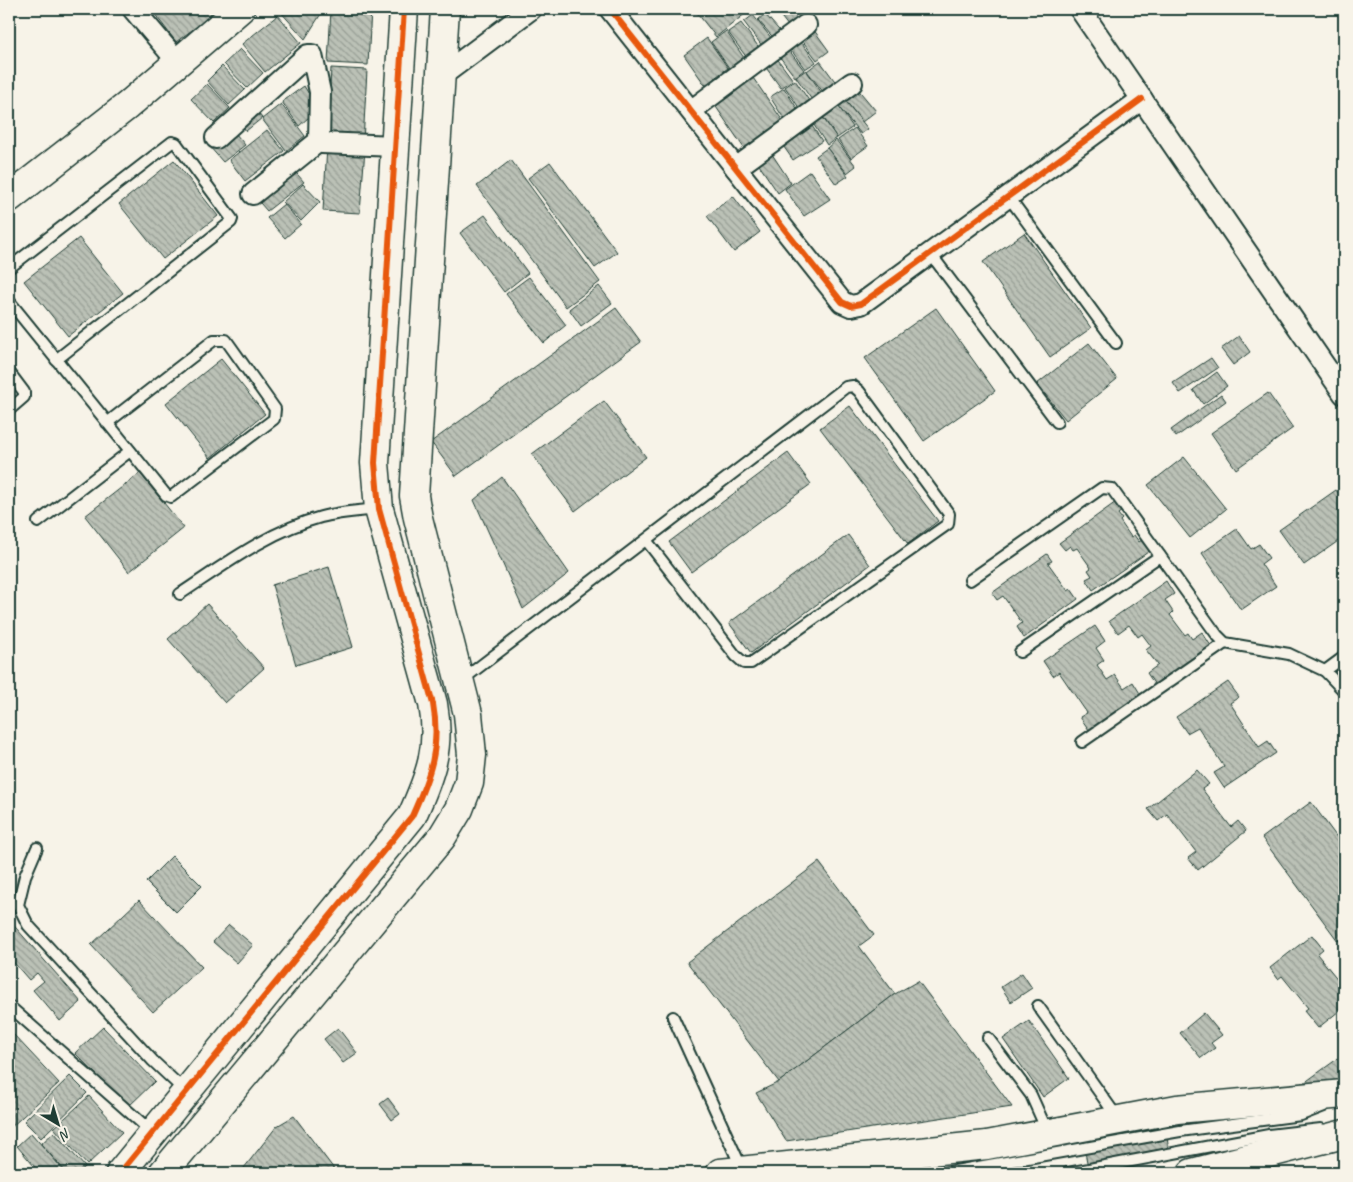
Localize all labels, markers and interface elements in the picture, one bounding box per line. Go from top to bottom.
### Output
north arrow [32,1100,82,1150]
text: N [55,1124,74,1145]

